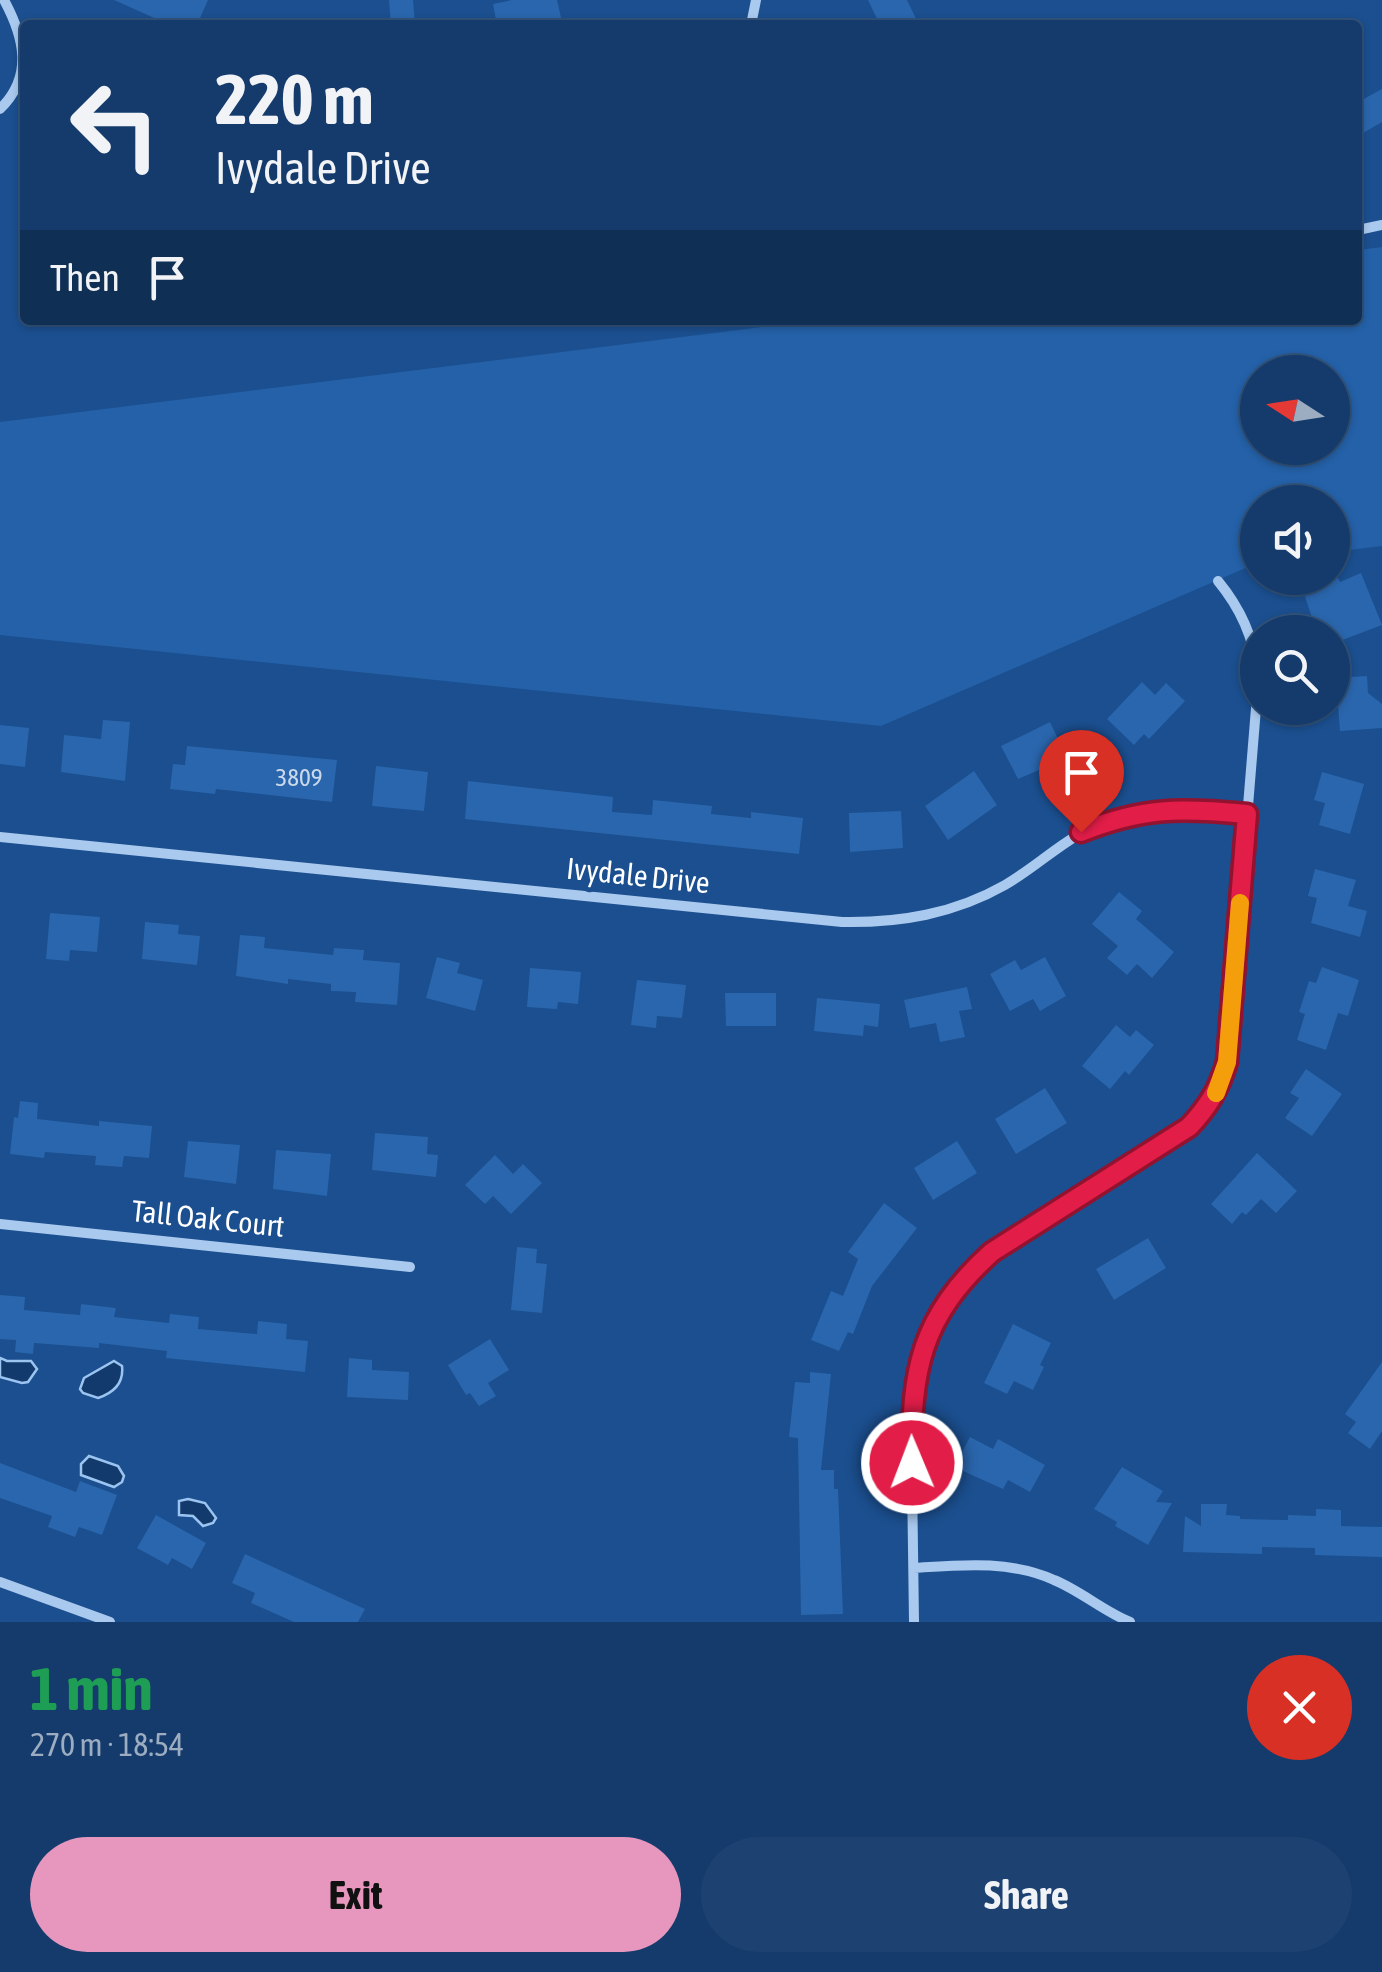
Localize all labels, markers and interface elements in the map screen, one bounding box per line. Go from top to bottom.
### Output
text: 220 m [215,59,374,139]
icon: left [50,60,180,190]
text: Ivydale Drive [215,142,431,194]
icon: arrive [140,250,195,305]
text: Then [50,256,120,299]
north arrow [1240,355,1350,465]
map controls [1240,355,1350,725]
button: sound [1240,485,1350,595]
button: search [1240,615,1350,725]
pin [1039,730,1124,833]
icon: arrive [1054,745,1109,800]
house number: 3809 [275,763,323,791]
street label: Ivydale Drive [565,851,711,899]
street label: Tall Oak Court [130,1193,286,1243]
position arrow [860,1411,964,1515]
text: 1 min [30,1654,153,1723]
button: close [1247,1655,1352,1760]
text: 270 m · 18:54 [30,1726,184,1763]
button: Exit [30,1837,681,1952]
button: Share [701,1837,1352,1952]

